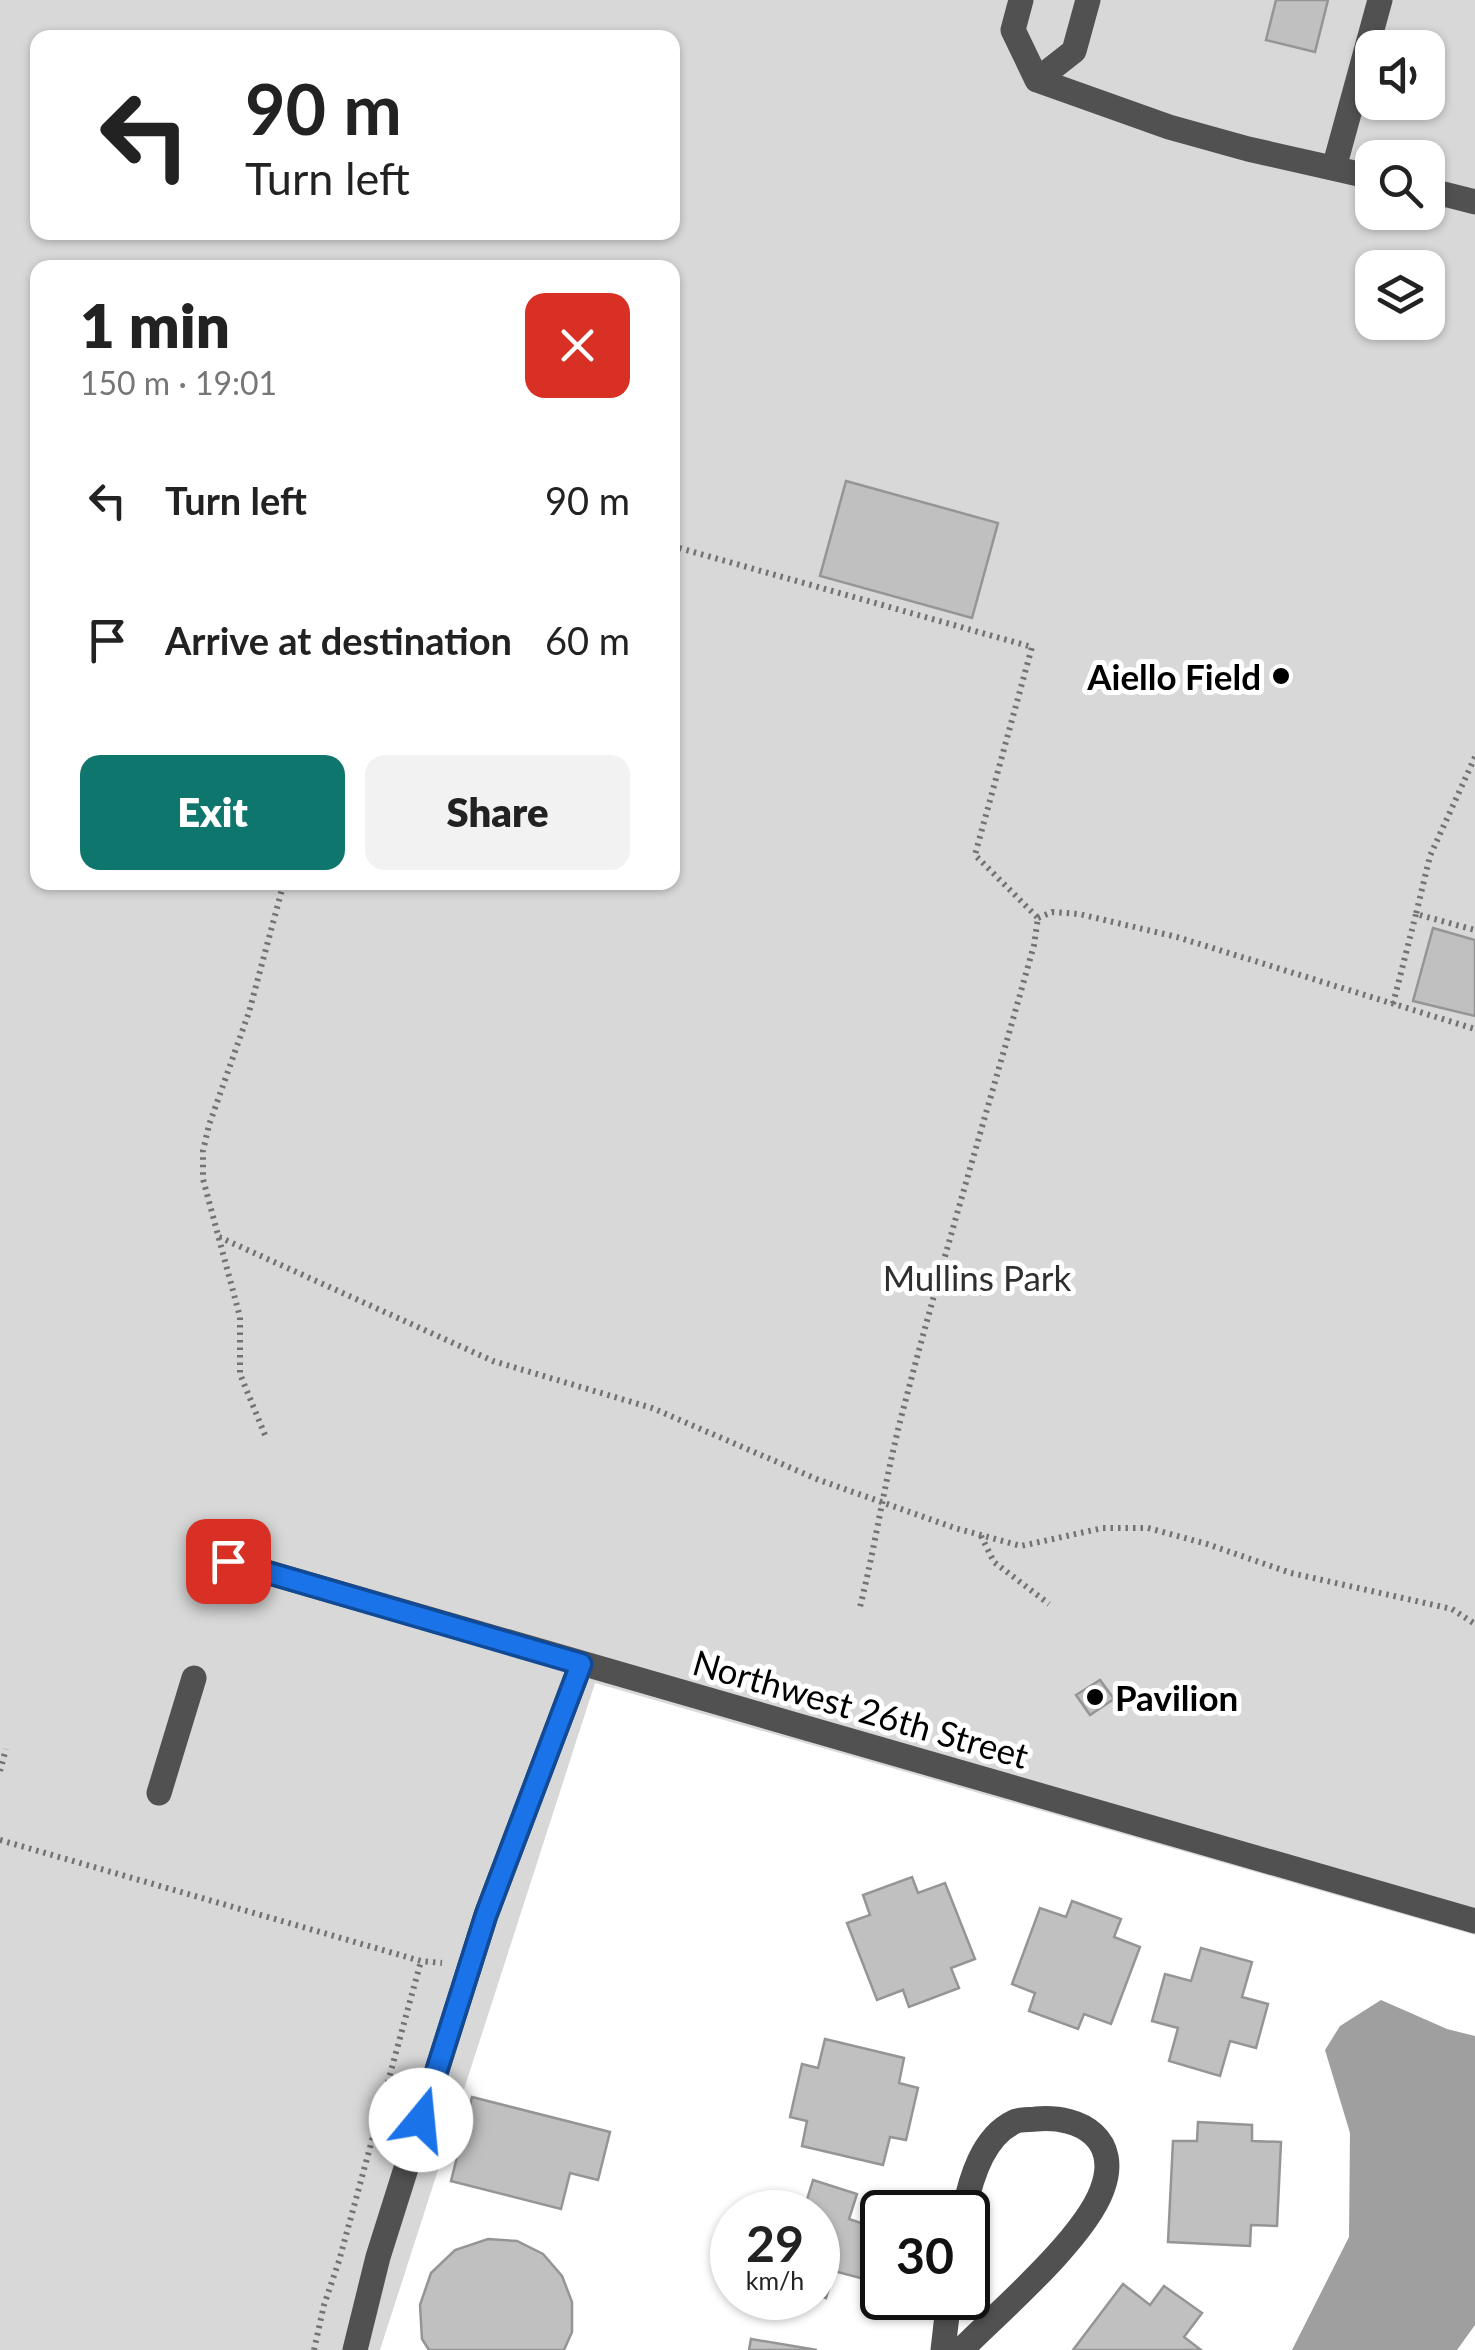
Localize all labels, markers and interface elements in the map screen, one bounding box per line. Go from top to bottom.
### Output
map controls [1355,30,1445,340]
button: sound [1355,30,1445,120]
text: 90 m [245,66,402,150]
icon: left [80,70,210,200]
button: search [1355,140,1445,230]
text: Turn left [245,151,410,205]
button: layers [1355,250,1445,340]
text: 1 min [80,289,230,361]
button: close [525,293,630,398]
text: 150 m · 19:01 [80,363,277,402]
icon: left [80,473,135,528]
text: Turn left [165,477,307,523]
text: 90 m [545,477,630,523]
icon: arrive [80,613,135,668]
text: Arrive at destination [165,617,512,663]
text: 60 m [545,617,630,663]
place label: Aiello Field [1086,655,1261,697]
marker: Aiello Field [1270,665,1292,687]
button: Exit [80,755,345,870]
button: Share [365,755,630,870]
park label: Mullins Park [883,1256,1072,1298]
pin [186,1519,271,1604]
icon: arrive [201,1534,256,1589]
street label: Northwest 26th Street [688,1640,1034,1776]
place label: Pavilion [1115,1676,1238,1718]
marker: Pavilion [1084,1686,1106,1708]
position arrow [369,2068,473,2172]
speed limit sign: 30 [860,2190,990,2320]
text: 29 [746,2213,804,2273]
text: km/h [746,2265,804,2295]

